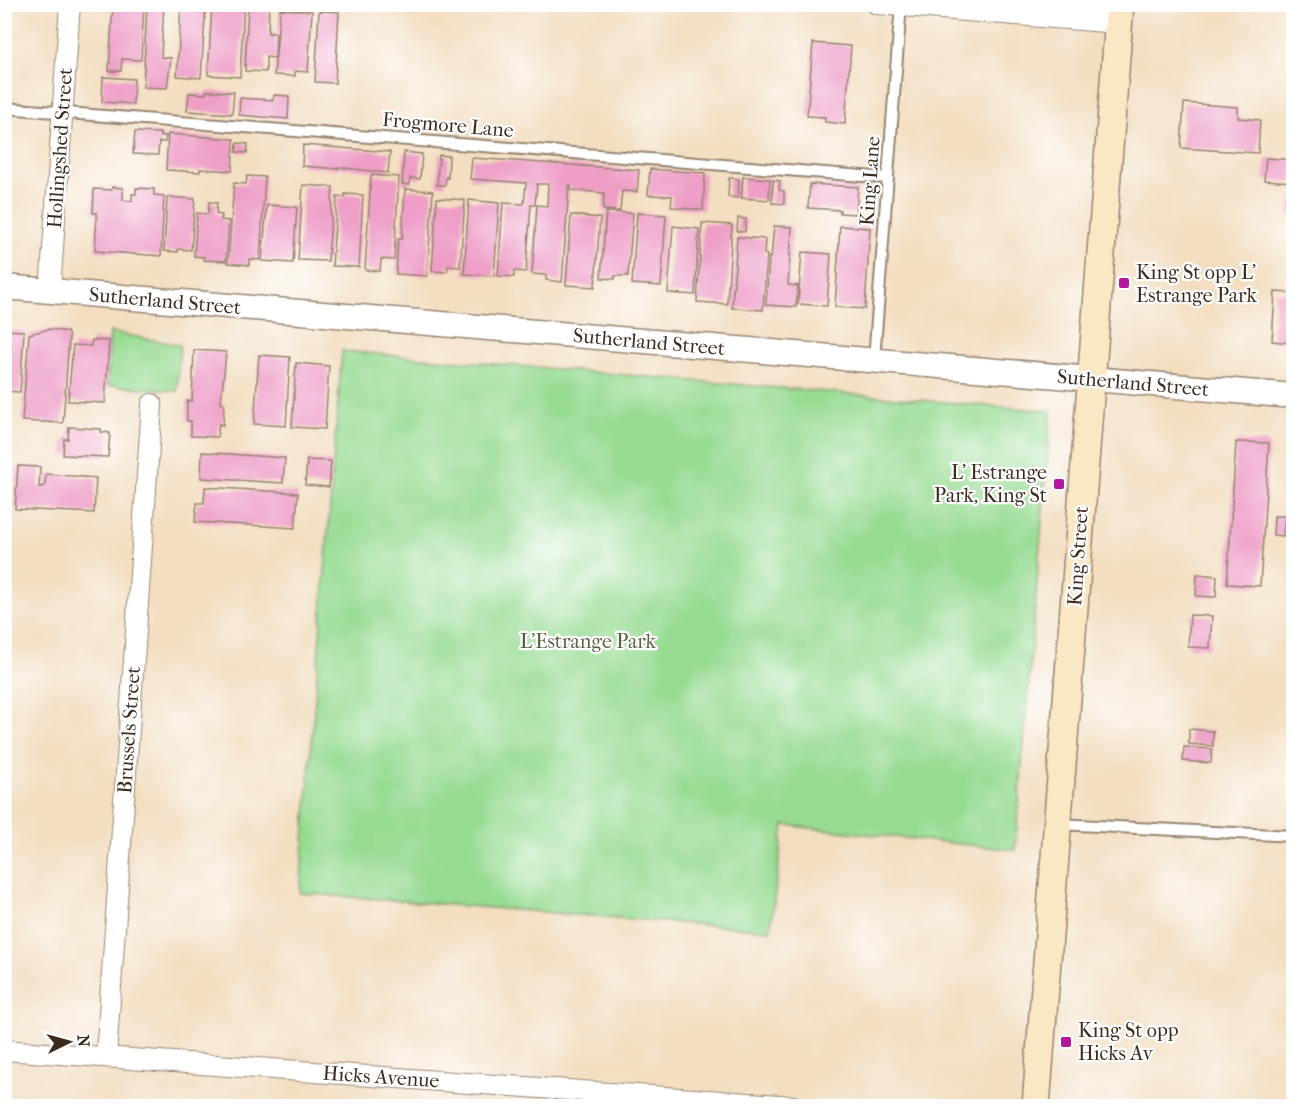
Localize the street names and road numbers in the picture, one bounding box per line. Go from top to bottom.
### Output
street label: Hollingshed Street [43,67,77,229]
street label: Frogmore Lane [381,108,515,142]
street label: King Lane [855,135,885,227]
street label: Sutherland Street [88,283,242,319]
street label: Sutherland Street [572,324,726,360]
street label: Sutherland Street [1056,365,1210,401]
street label: King Street [1063,505,1093,607]
street label: Brussels Street [113,666,145,794]
street label: Hicks Avenue [322,1061,440,1093]

